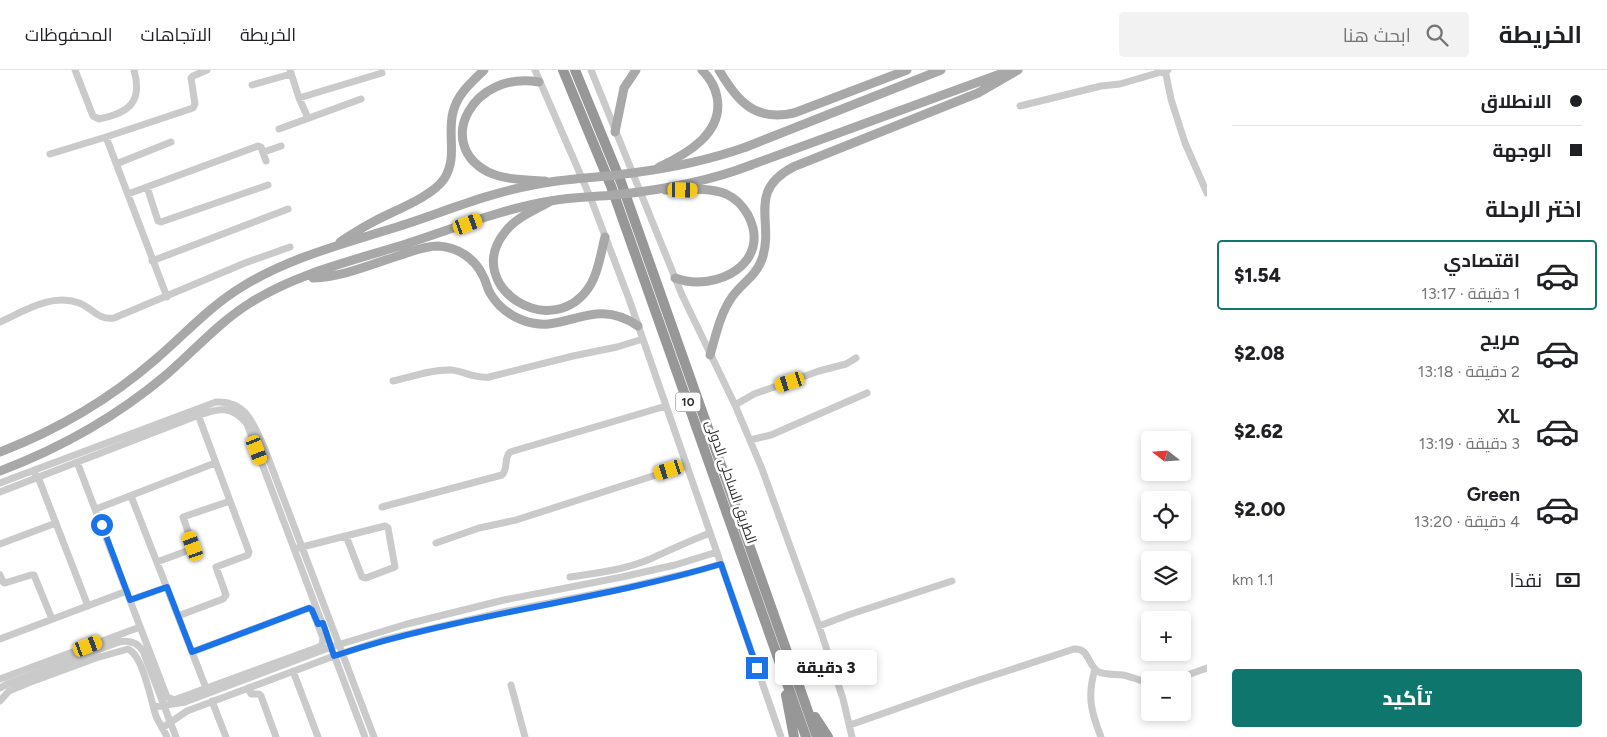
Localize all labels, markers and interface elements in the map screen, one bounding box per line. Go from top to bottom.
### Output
search box [1119,12,1469,57]
text: الخريطة [1499,20,1582,49]
icon: search [1423,21,1451,49]
text: المحفوظات [25,24,113,46]
text: الاتجاهات [141,24,212,46]
text: الخريطة [240,24,296,46]
text: ابحث هنا [1343,24,1411,47]
text: الانطلاق [1481,90,1552,113]
text: الوجهة [1492,139,1552,162]
car [667,182,698,198]
text: اختر الرحلة [1485,196,1582,223]
car [451,212,484,236]
text: اقتصادي [1444,249,1520,272]
icon: car [1535,253,1580,298]
text: $1.54 [1234,264,1281,287]
text: 1 دقيقة · 13:17 [1421,284,1520,303]
text: مريح [1480,327,1520,350]
icon: car [1535,331,1580,376]
text: $2.08 [1234,342,1285,365]
text: 2 دقيقة · 13:18 [1418,362,1520,381]
car [773,370,806,394]
road number: 10 [676,392,700,412]
text: XL [1497,405,1520,428]
icon: car [1535,409,1580,454]
street label: الطريق الساحلى الدولى [702,418,760,546]
text: $2.62 [1234,420,1283,443]
north arrow [1141,431,1191,481]
map controls [1141,431,1191,721]
car [244,433,269,467]
text: 3 دقيقة · 13:19 [1419,434,1520,453]
car [652,458,685,482]
text: Green [1467,483,1520,506]
icon: car [1535,487,1580,532]
button: locate [1141,491,1191,541]
text: $2.00 [1234,498,1285,521]
text: 4 دقيقة · 13:20 [1414,512,1520,531]
route start [91,514,113,536]
car [180,529,205,563]
button: layers [1141,551,1191,601]
icon: cash [1554,566,1582,594]
text: نقدًا [1510,569,1542,592]
text: 1.1 km [1232,570,1274,589]
button: + [1141,611,1191,661]
car [71,634,104,658]
callout: 3 دقيقة [774,650,877,686]
route end [746,657,768,679]
text: 3 دقيقة [796,658,856,677]
button: تأكيد [1232,669,1582,727]
button: − [1141,671,1191,721]

